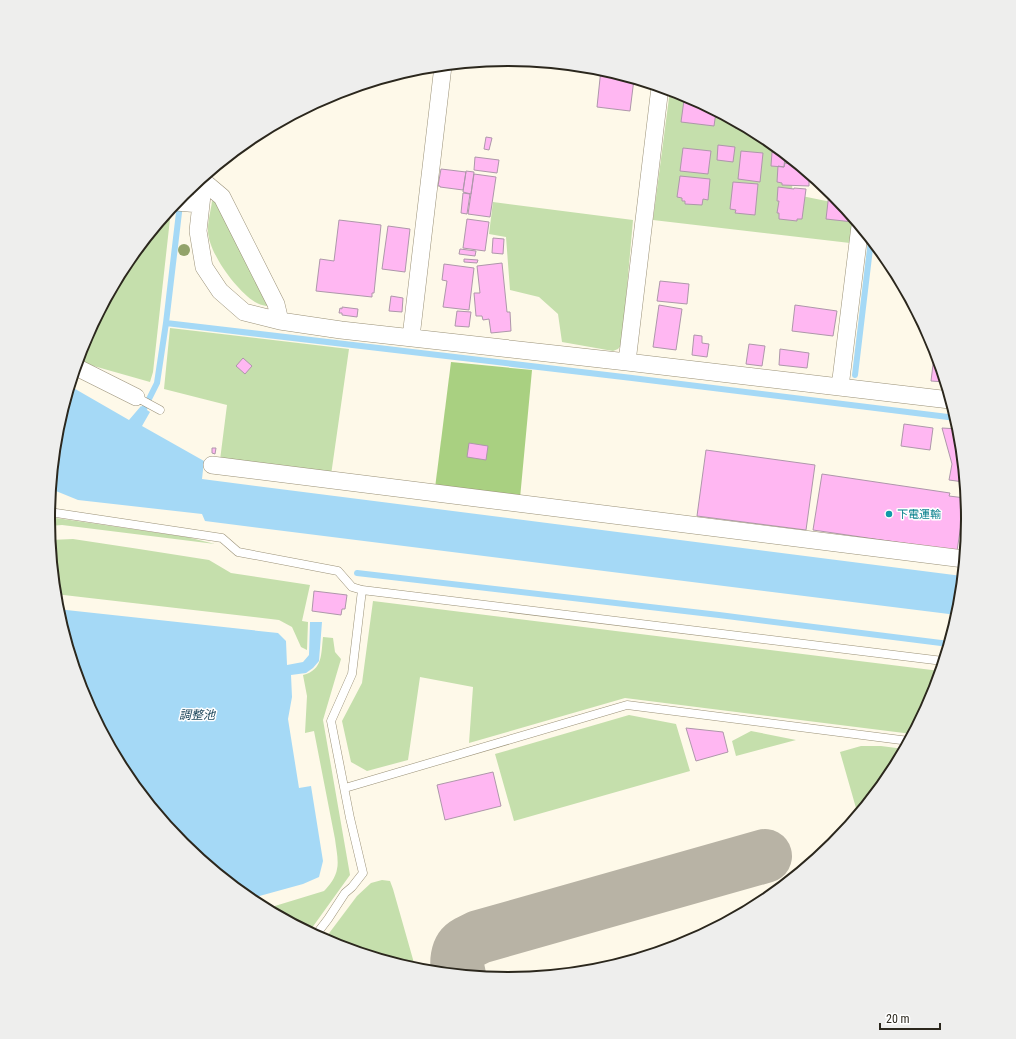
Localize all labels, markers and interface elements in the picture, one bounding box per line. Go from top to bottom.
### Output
place label: 下電運輸 [897,508,941,521]
marker: 下電運輸 [884,509,894,519]
water label: 調整池 [179,708,216,722]
scale bar [880,1005,940,1031]
text: 20 m [886,1012,910,1026]

